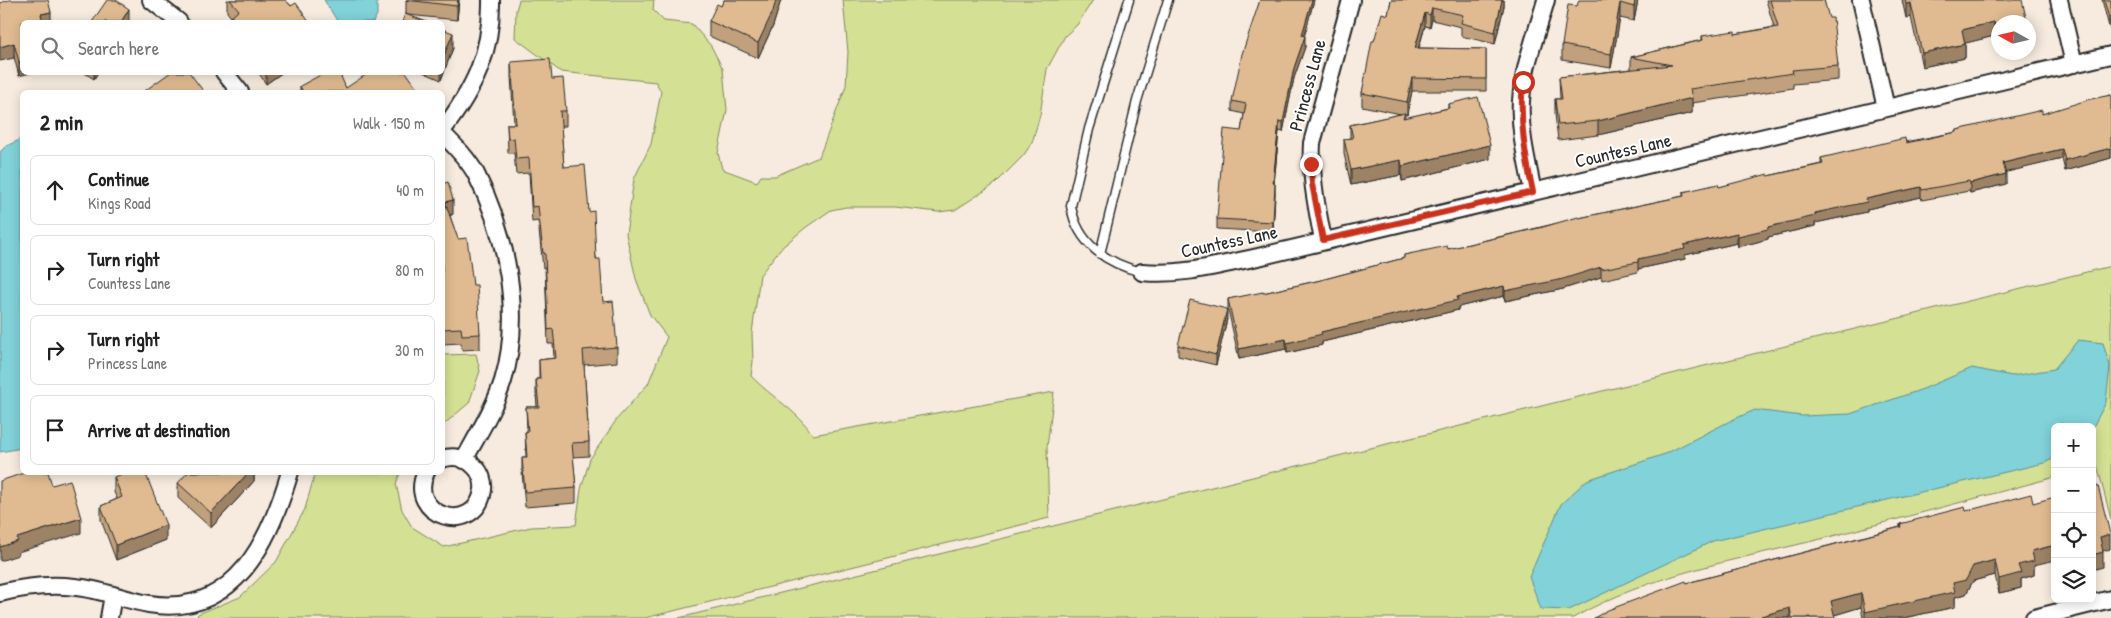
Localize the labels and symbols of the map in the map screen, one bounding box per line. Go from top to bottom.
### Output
north arrow [1991,15,2036,60]
street label: Princess Lane [1282,36,1332,134]
route start [1512,71,1535,94]
street label: Countess Lane [1572,126,1674,174]
route end [1300,153,1323,176]
street label: Countess Lane [1178,218,1280,264]

